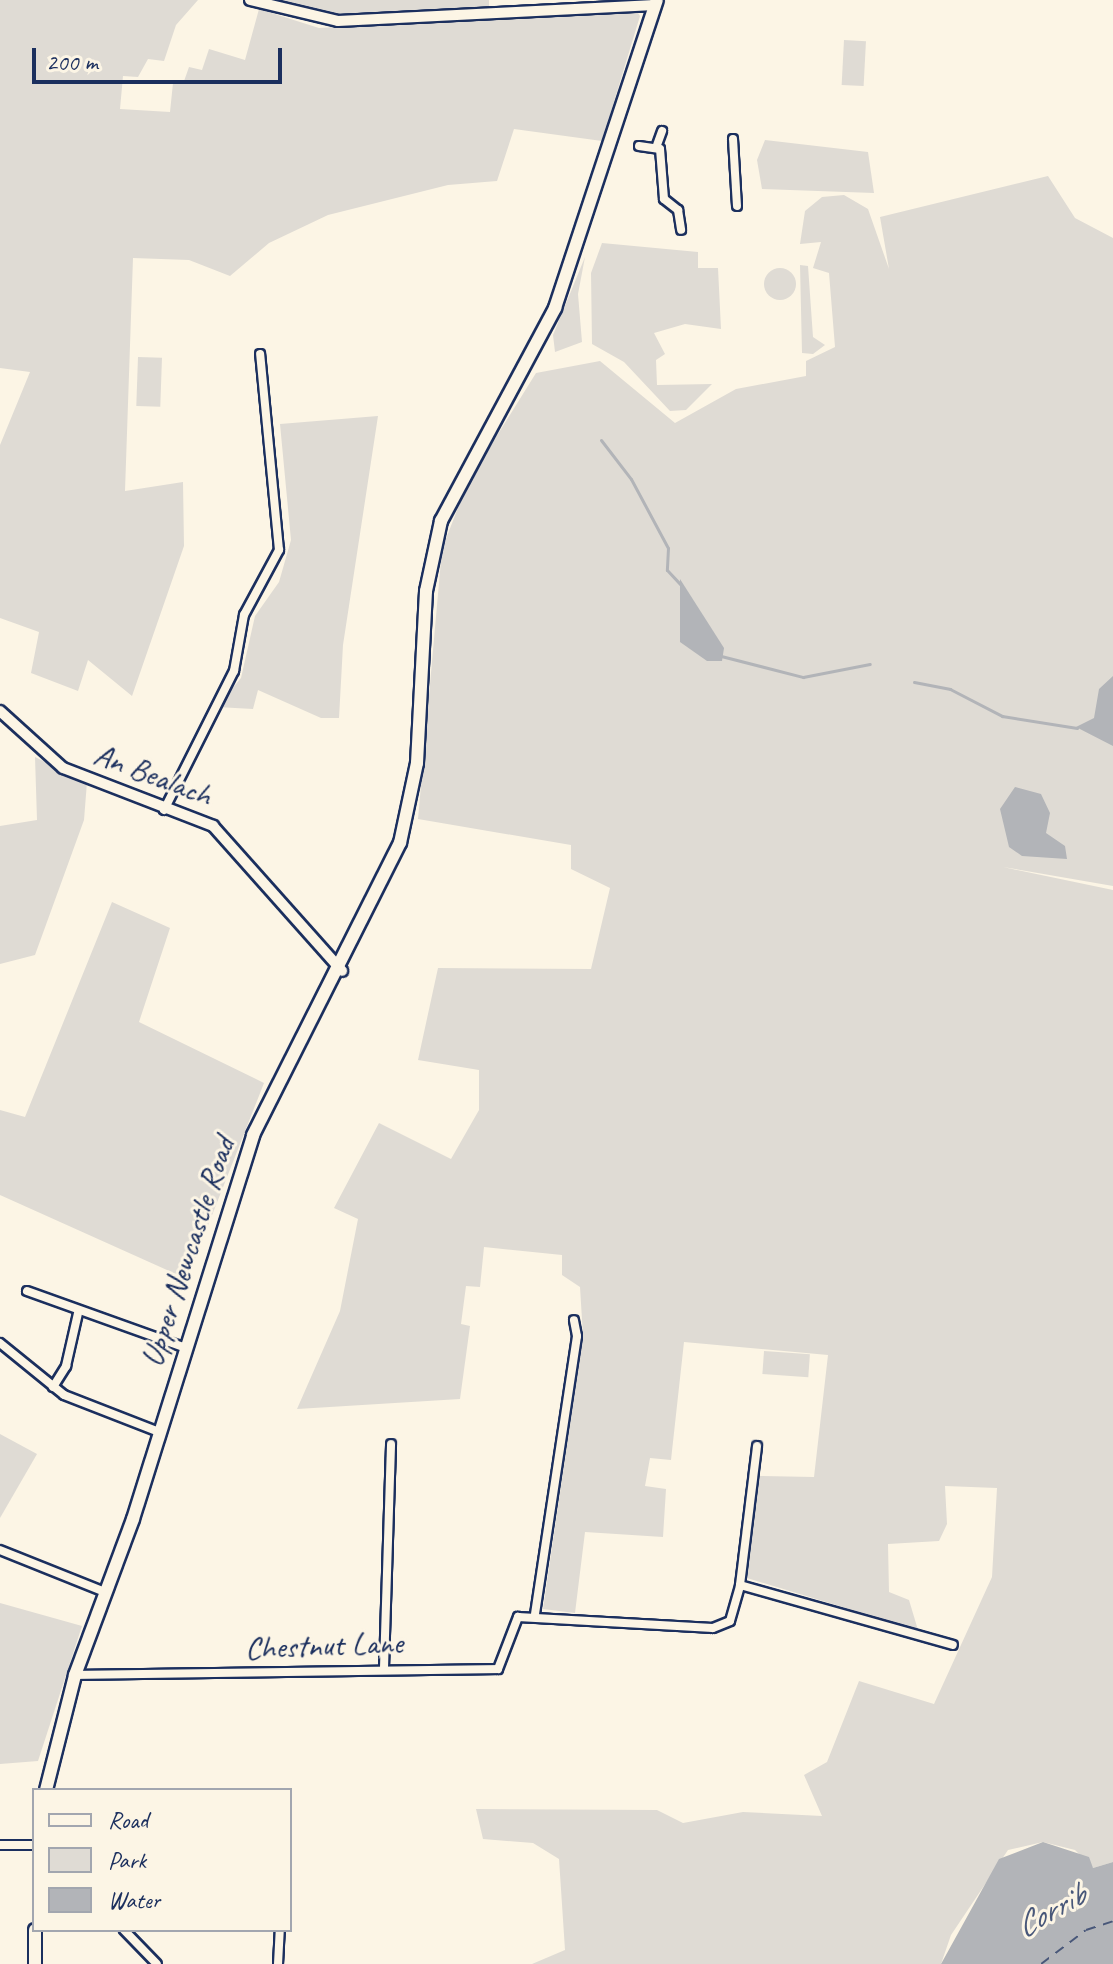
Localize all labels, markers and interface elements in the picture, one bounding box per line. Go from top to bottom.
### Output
scale bar [36,32,286,82]
text: 200 m [46,47,98,77]
street label: An Bealach [89,735,217,815]
street label: Upper Newcastle Road [133,1133,243,1371]
street label: Chestnut Lane [244,1624,404,1668]
legend [32,1788,292,1932]
text: Road [108,1805,148,1835]
text: Park [108,1845,146,1875]
water label: Corrib [1008,1874,1092,1946]
text: Water [108,1885,160,1915]

